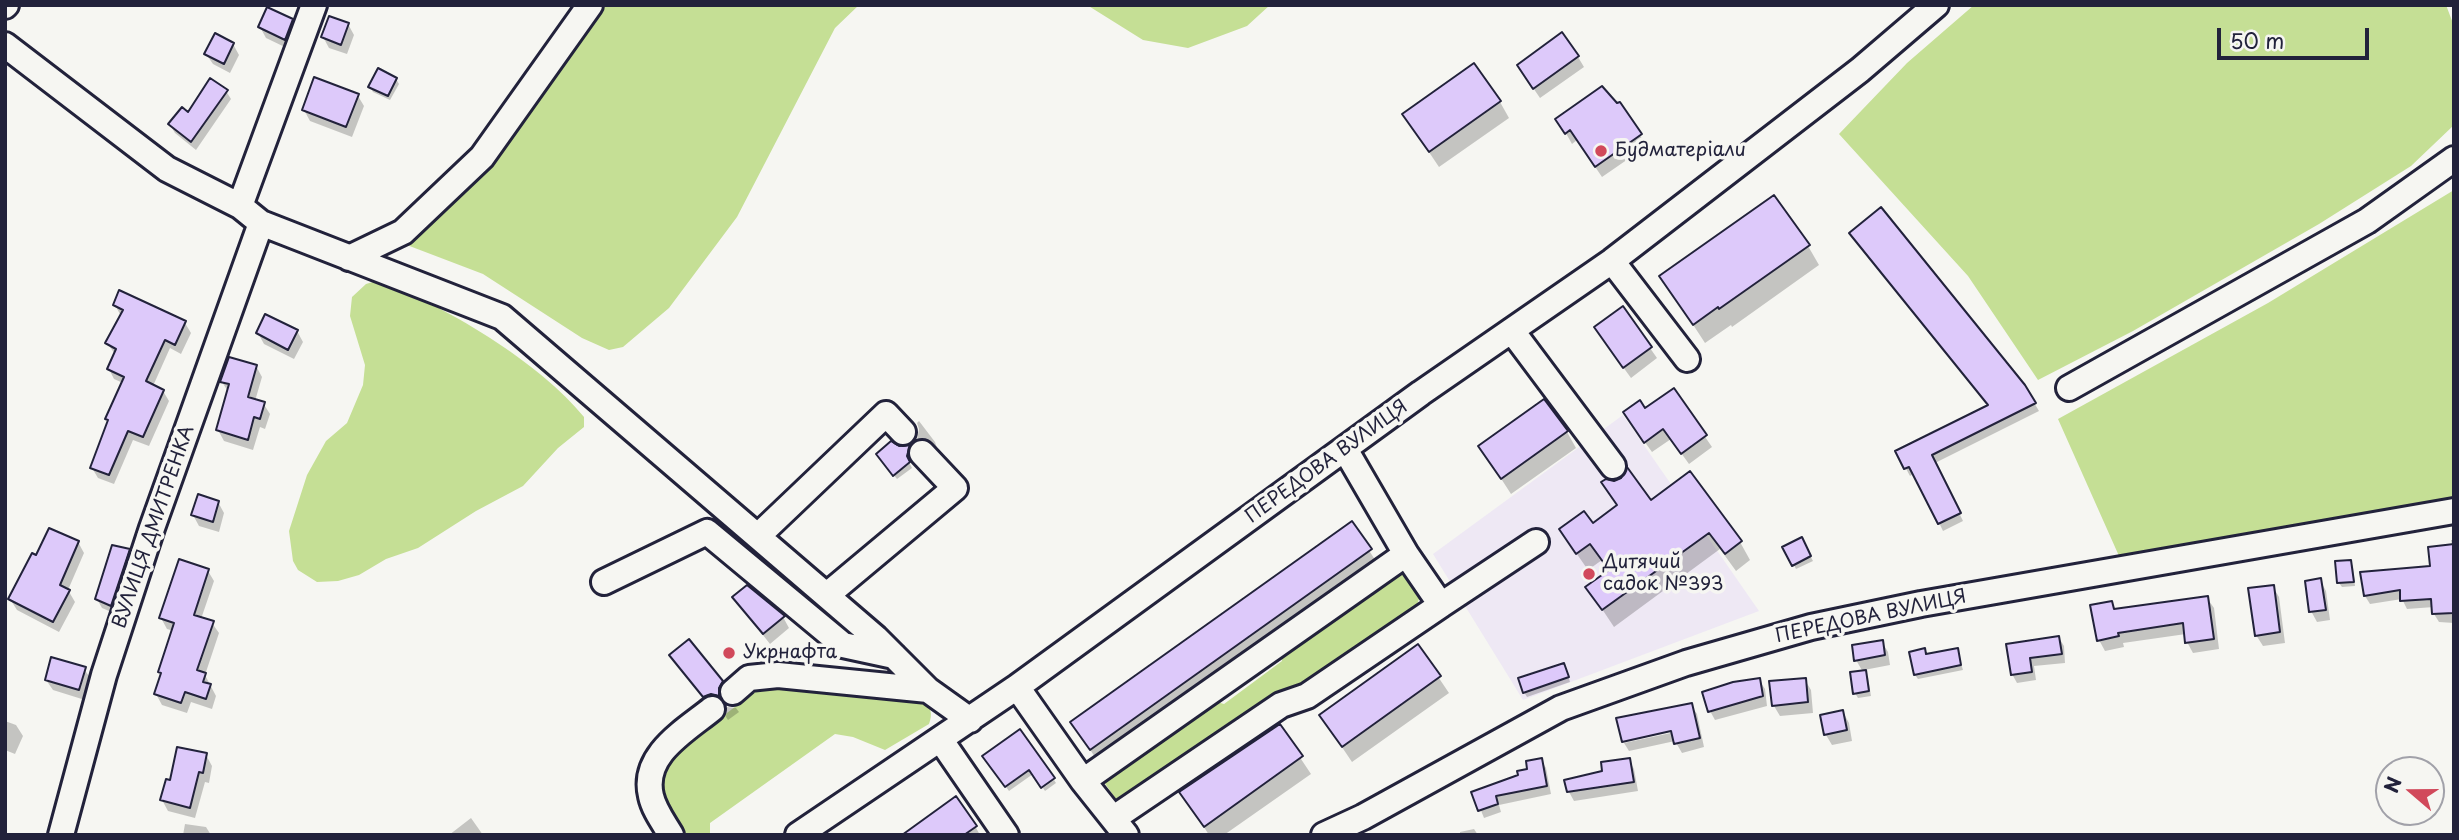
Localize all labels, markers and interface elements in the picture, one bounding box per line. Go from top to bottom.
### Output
scale bar [2221,14,2373,58]
text: 50 m [2230,24,2284,56]
place label: Будматеріали [1615,140,1746,162]
marker: Будматеріали [1593,143,1609,159]
street label: ПЕРЕДОВА ВУЛИЦЯ [1242,396,1412,528]
street label: ВУЛИЦЯ ДМИТРЕНКА [109,423,199,631]
place label: Дитячий садок №393 [1603,552,1723,596]
marker: Дитячий садок №393 [1581,566,1597,582]
street label: ПЕРЕДОВА ВУЛИЦЯ [1773,586,1969,648]
place label: Укрнафта [743,642,837,664]
marker: Укрнафта [721,645,737,661]
north arrow [2375,756,2445,826]
text: N [2376,773,2408,796]

